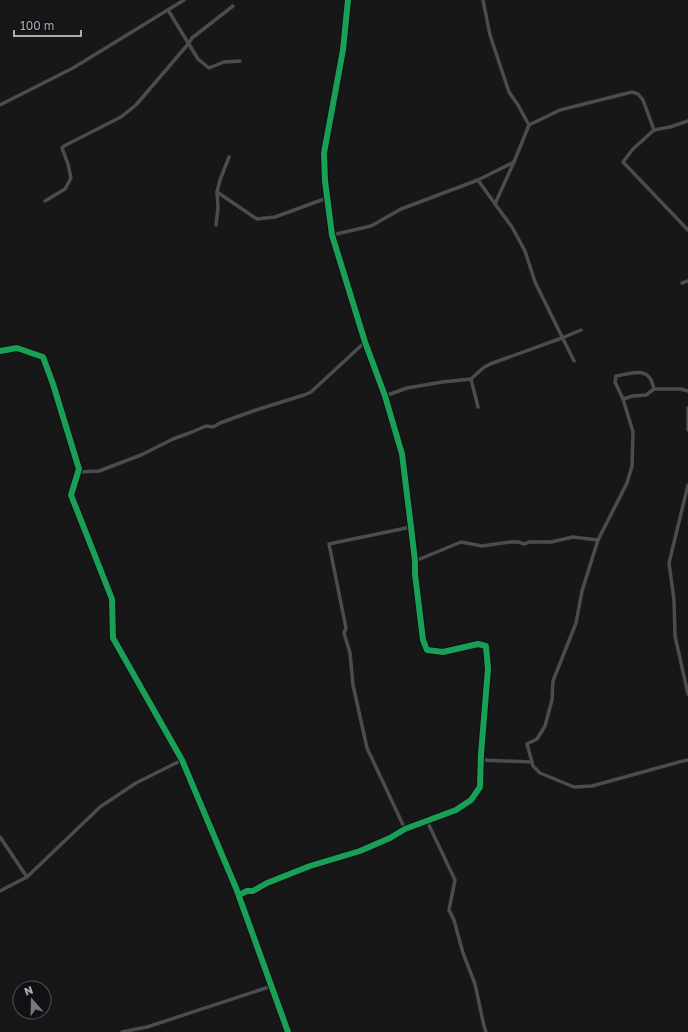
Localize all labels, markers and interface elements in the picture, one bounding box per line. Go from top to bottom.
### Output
scale bar [14,12,81,38]
text: 100 m [20,18,54,33]
north arrow [12,980,52,1020]
text: N [22,983,35,998]

